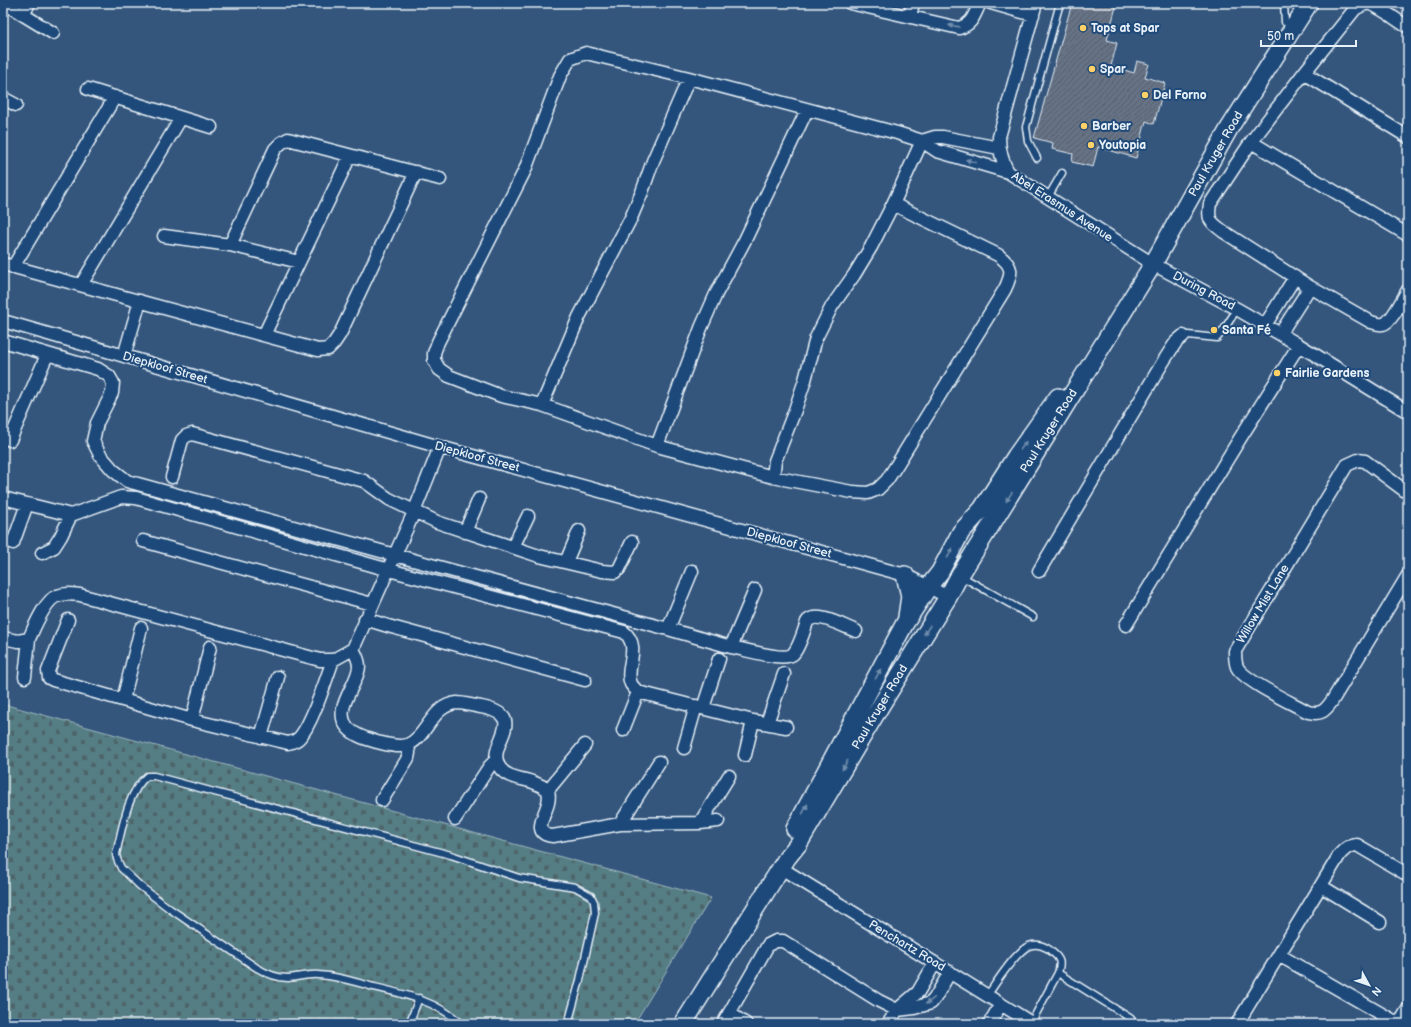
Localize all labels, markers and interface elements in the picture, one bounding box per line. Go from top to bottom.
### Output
place label: Tops at Spar [1091,21,1160,36]
scale bar [1261,22,1356,48]
one-way arrow [948,23,961,29]
marker: Tops at Spar [1078,23,1088,33]
text: 50 m [1267,29,1294,44]
place label: Spar [1100,62,1126,77]
marker: Spar [1087,64,1097,74]
place label: Del Forno [1153,88,1207,103]
marker: Del Forno [1140,90,1150,100]
street label: Paul Kruger Road [1186,109,1247,199]
place label: Barber [1092,119,1131,134]
marker: Barber [1079,121,1089,131]
place label: Youtopia [1099,138,1146,153]
marker: Youtopia [1086,140,1096,150]
one-way arrow [964,158,976,164]
street label: Abel Erasmus Avenue [1008,169,1116,245]
street label: During Road [1170,268,1238,314]
place label: Santa Fé [1222,323,1271,338]
marker: Santa Fé [1209,325,1219,335]
street label: Diepkloof Street [121,349,209,387]
place label: Fairlie Gardens [1285,366,1369,381]
marker: Fairlie Gardens [1272,368,1282,378]
street label: Paul Kruger Road [1017,386,1081,476]
street label: Diepkloof Street [433,438,521,476]
one-way arrow [1019,441,1027,452]
one-way arrow [1005,491,1012,503]
street label: Diepkloof Street [745,524,833,562]
one-way arrow [947,547,953,559]
street label: Willow Mist Lane [1233,562,1293,646]
one-way arrow [924,624,931,636]
street label: Paul Kruger Road [849,662,911,752]
one-way arrow [875,668,882,680]
one-way arrow [841,759,848,771]
one-way arrow [802,803,809,815]
street label: Penchartz Road [866,917,948,975]
north arrow [1349,965,1389,1005]
text: N [1369,984,1384,998]
one-way arrow [925,997,936,1005]

